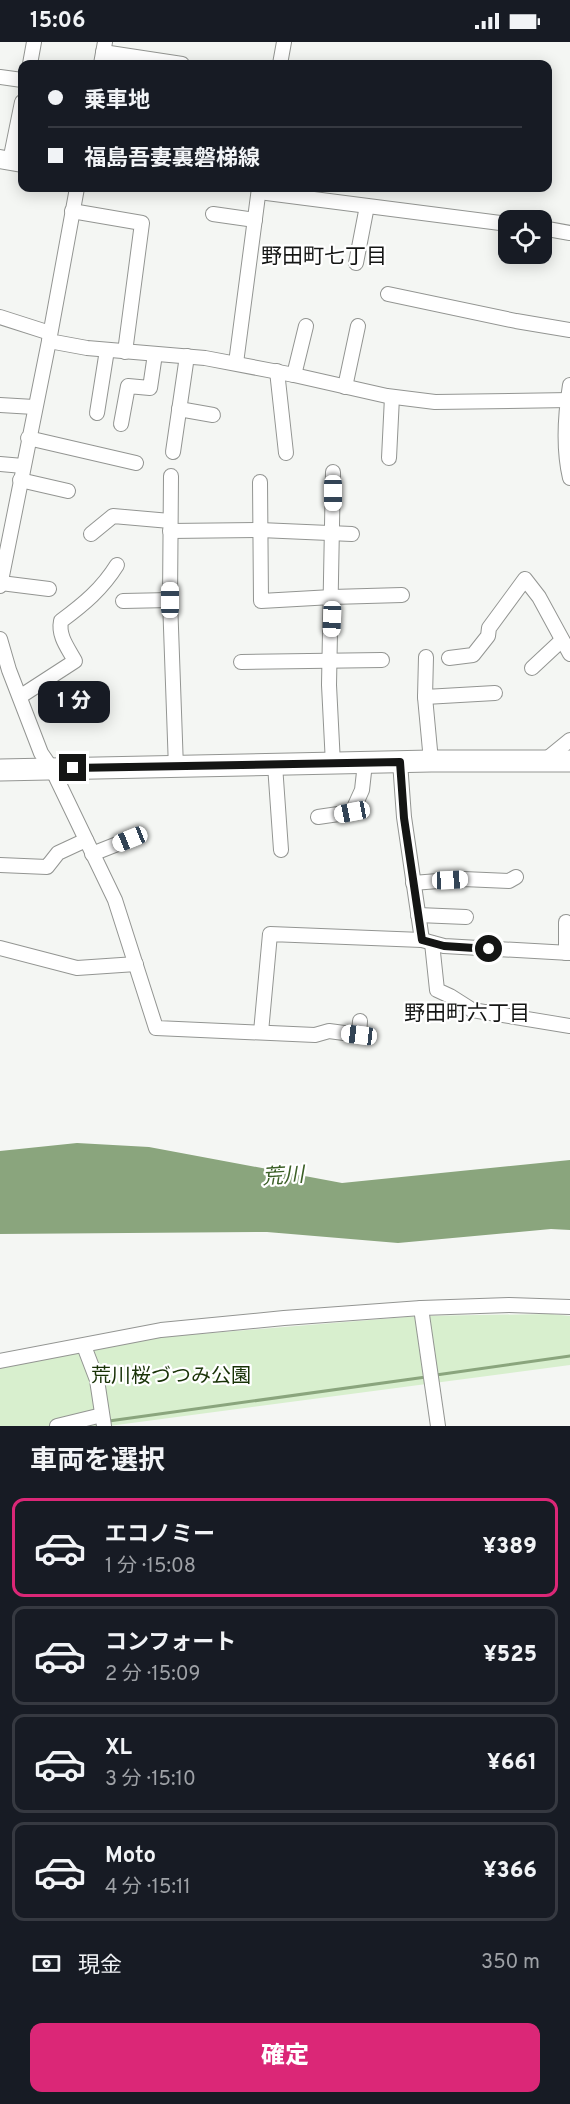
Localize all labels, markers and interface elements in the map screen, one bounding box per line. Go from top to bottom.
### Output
text: 15:06 [30,8,86,35]
text: 乗車地 [84,88,150,115]
text: 福島吾妻裏磐梯線 [84,146,260,173]
map controls [498,210,552,264]
button: locate [498,210,552,264]
district label: 野田町七丁目 [261,244,387,271]
car [324,475,342,511]
car [161,582,179,618]
car [322,601,342,637]
callout: 1 分 [37,681,109,723]
text: 1 分 [57,689,91,715]
route end [59,754,86,781]
car [333,800,371,824]
car [110,824,150,854]
car [432,870,468,890]
route start [475,935,502,962]
district label: 野田町六丁目 [404,1001,530,1028]
car [340,1024,378,1046]
water label: 荒川 [261,1162,307,1192]
park label: 荒川桜づつみ公園 [91,1364,251,1390]
text: 車両を選択 [30,1445,165,1479]
icon: car [33,1521,87,1575]
text: エコノミー [105,1522,215,1549]
text: ¥389 [482,1534,537,1561]
text: 1 分 · 15:08 [105,1554,196,1580]
icon: car [33,1629,87,1683]
text: コンフォート [105,1630,236,1657]
text: ¥525 [483,1642,537,1669]
text: 2 分 · 15:09 [105,1662,201,1688]
text: XL [105,1735,132,1762]
icon: car [33,1737,87,1791]
text: ¥661 [487,1750,537,1777]
text: 3 分 · 15:10 [105,1767,196,1793]
text: Moto [105,1843,156,1870]
icon: car [33,1845,87,1899]
text: ¥366 [483,1858,537,1885]
text: 4 分 · 15:11 [105,1875,191,1901]
icon: cash [30,1947,63,1980]
text: 350 m [481,1950,540,1976]
text: 現金 [78,1953,122,1980]
button: 確定 [30,2023,540,2092]

